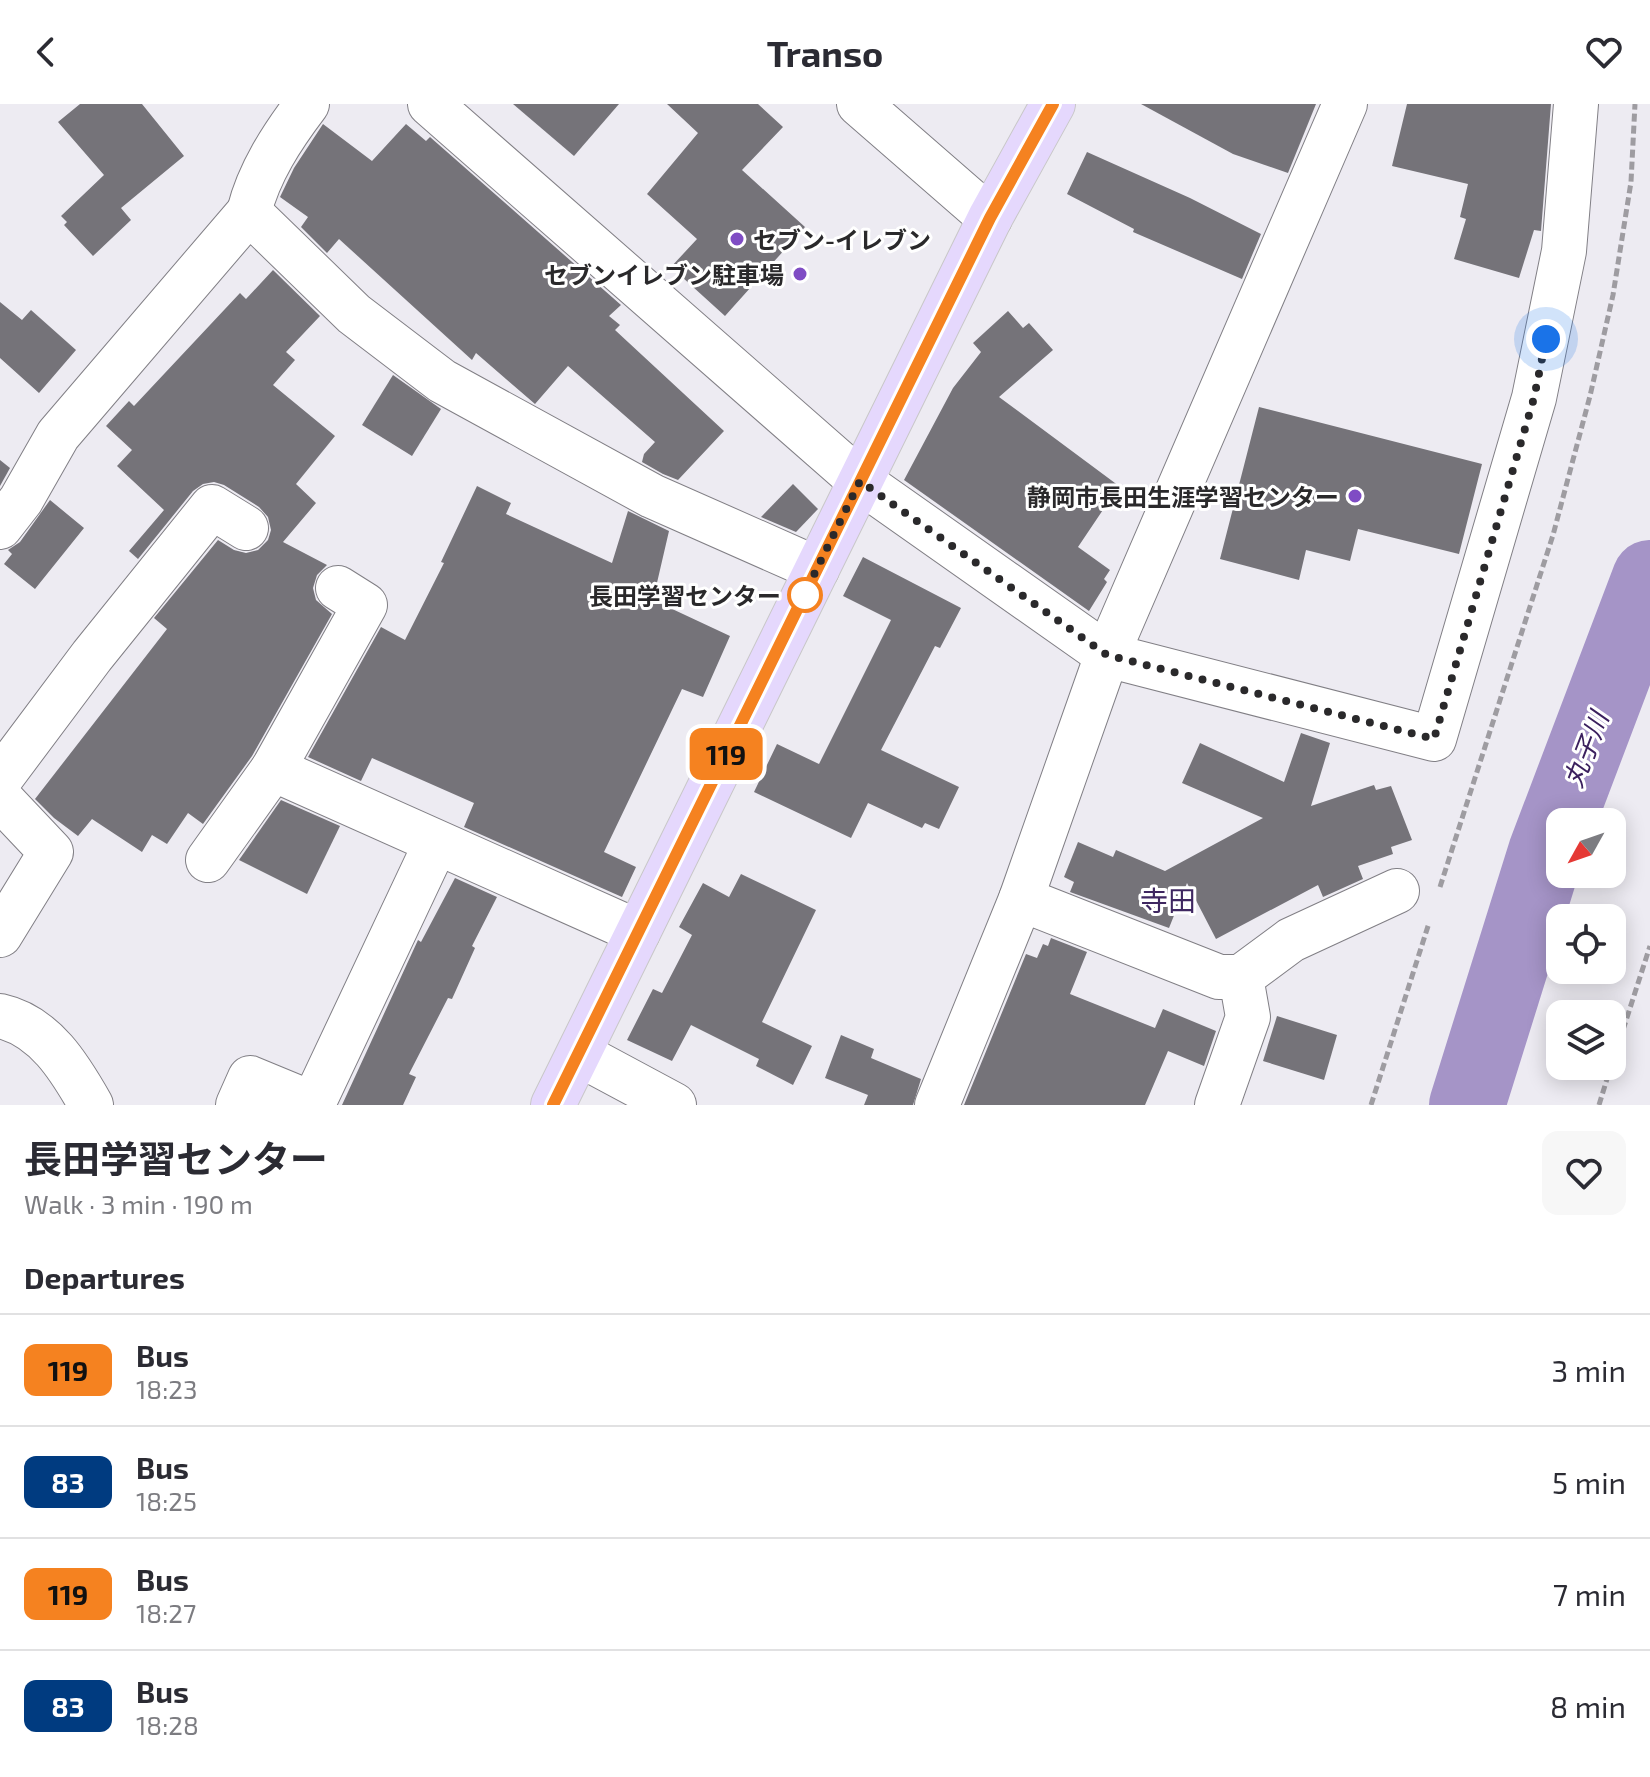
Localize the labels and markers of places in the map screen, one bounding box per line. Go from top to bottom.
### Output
place label: セブン-イレブン [753,225,931,254]
marker: セブン-イレブン [728,230,746,248]
place label: セブンイレブン駐車場 [544,260,784,289]
marker: セブンイレブン駐車場 [791,265,809,283]
place label: 静岡市長田生涯学習センター [1027,482,1339,511]
marker: 静岡市長田生涯学習センター [1346,487,1364,505]
marker: 長田学習センター [788,578,822,612]
place label: 長田学習センター [589,581,781,610]

